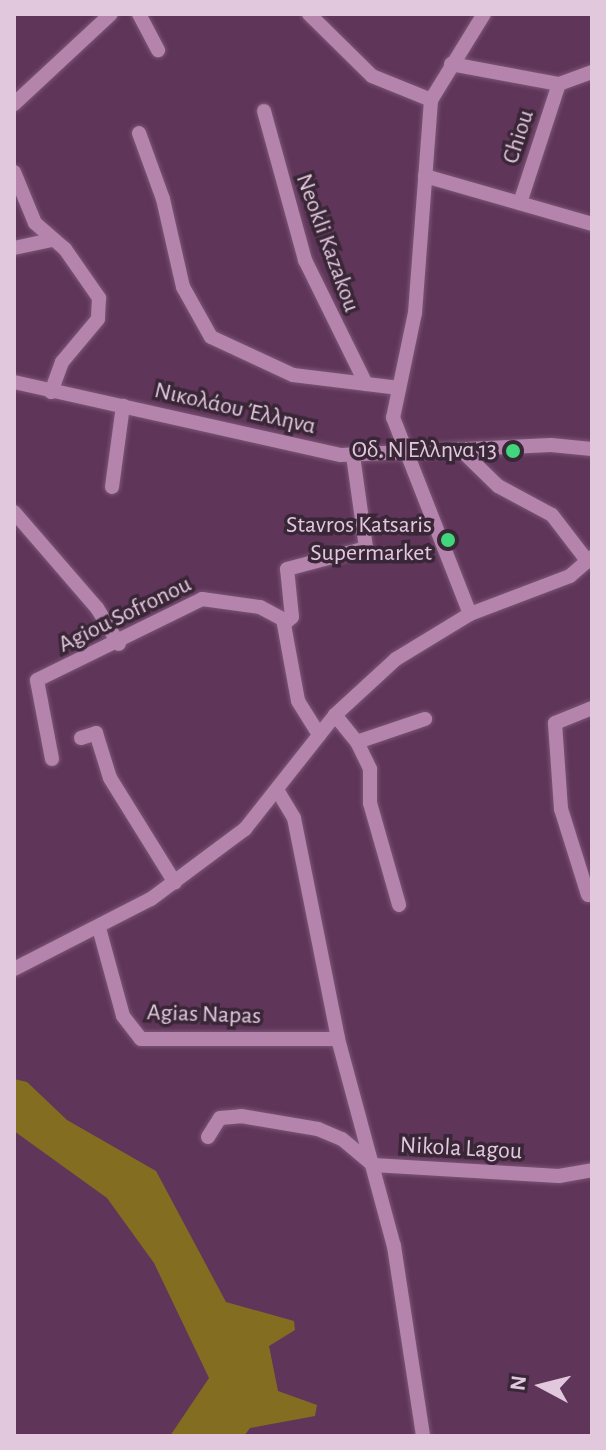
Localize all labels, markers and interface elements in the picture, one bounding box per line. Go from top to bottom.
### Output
street label: Chiou [497,106,541,168]
street label: Neokli Kazakou [289,170,365,316]
street label: Νικολάου Έλληνα [151,376,319,442]
place label: Οδ. Ν Ελληνα 13 [352,437,497,465]
marker: Οδ. Ν Ελληνα 13 [504,442,522,460]
place label: Stavros Katsaris Supermarket [286,512,432,568]
marker: Stavros Katsaris Supermarket [439,531,457,549]
street label: Agiou Sofronou [54,570,196,660]
street label: Agias Napas [146,999,262,1031]
street label: Nikola Lagou [399,1131,523,1167]
north arrow [502,1346,582,1426]
text: N [506,1374,530,1392]

